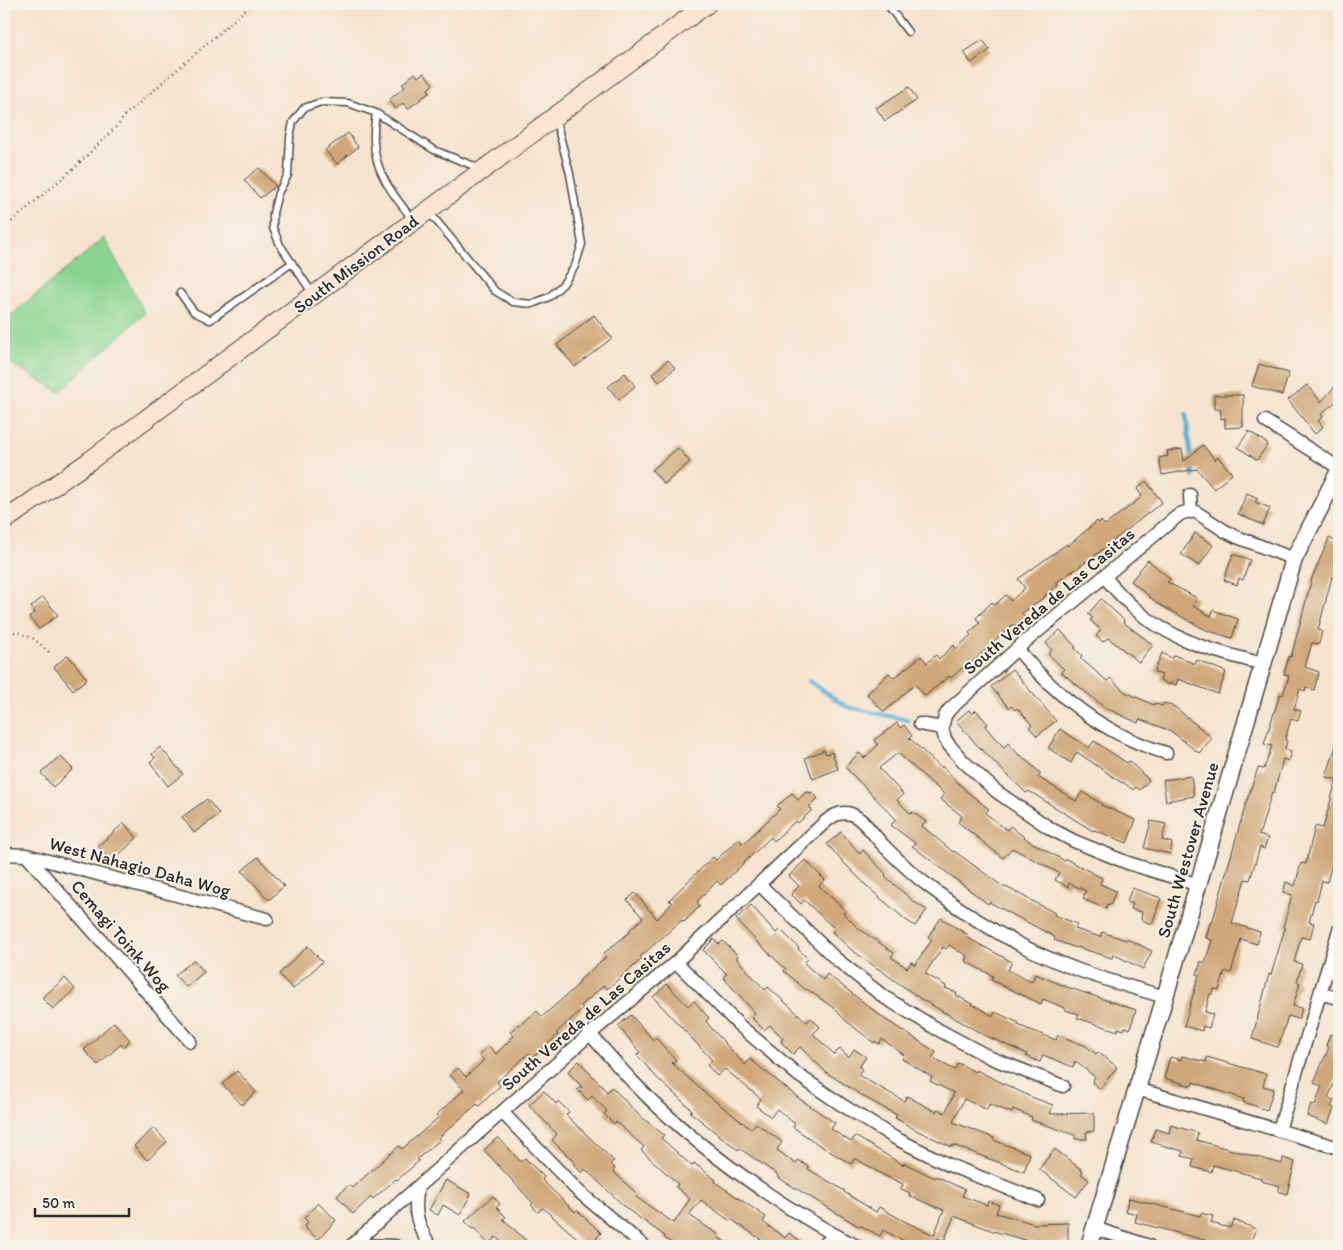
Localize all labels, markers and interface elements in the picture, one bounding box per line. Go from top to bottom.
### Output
street label: South Mission Road [289,210,423,318]
street label: South Vereda de Las Casitas [959,523,1139,679]
street label: South Westover Avenue [1152,760,1224,940]
street label: West Nahagio Daha Wog [47,832,234,902]
street label: Cemagi Toink Wog [66,875,176,997]
street label: South Vereda de Las Casitas [497,936,675,1096]
scale bar [35,1185,129,1217]
text: 50 m [42,1194,75,1212]

